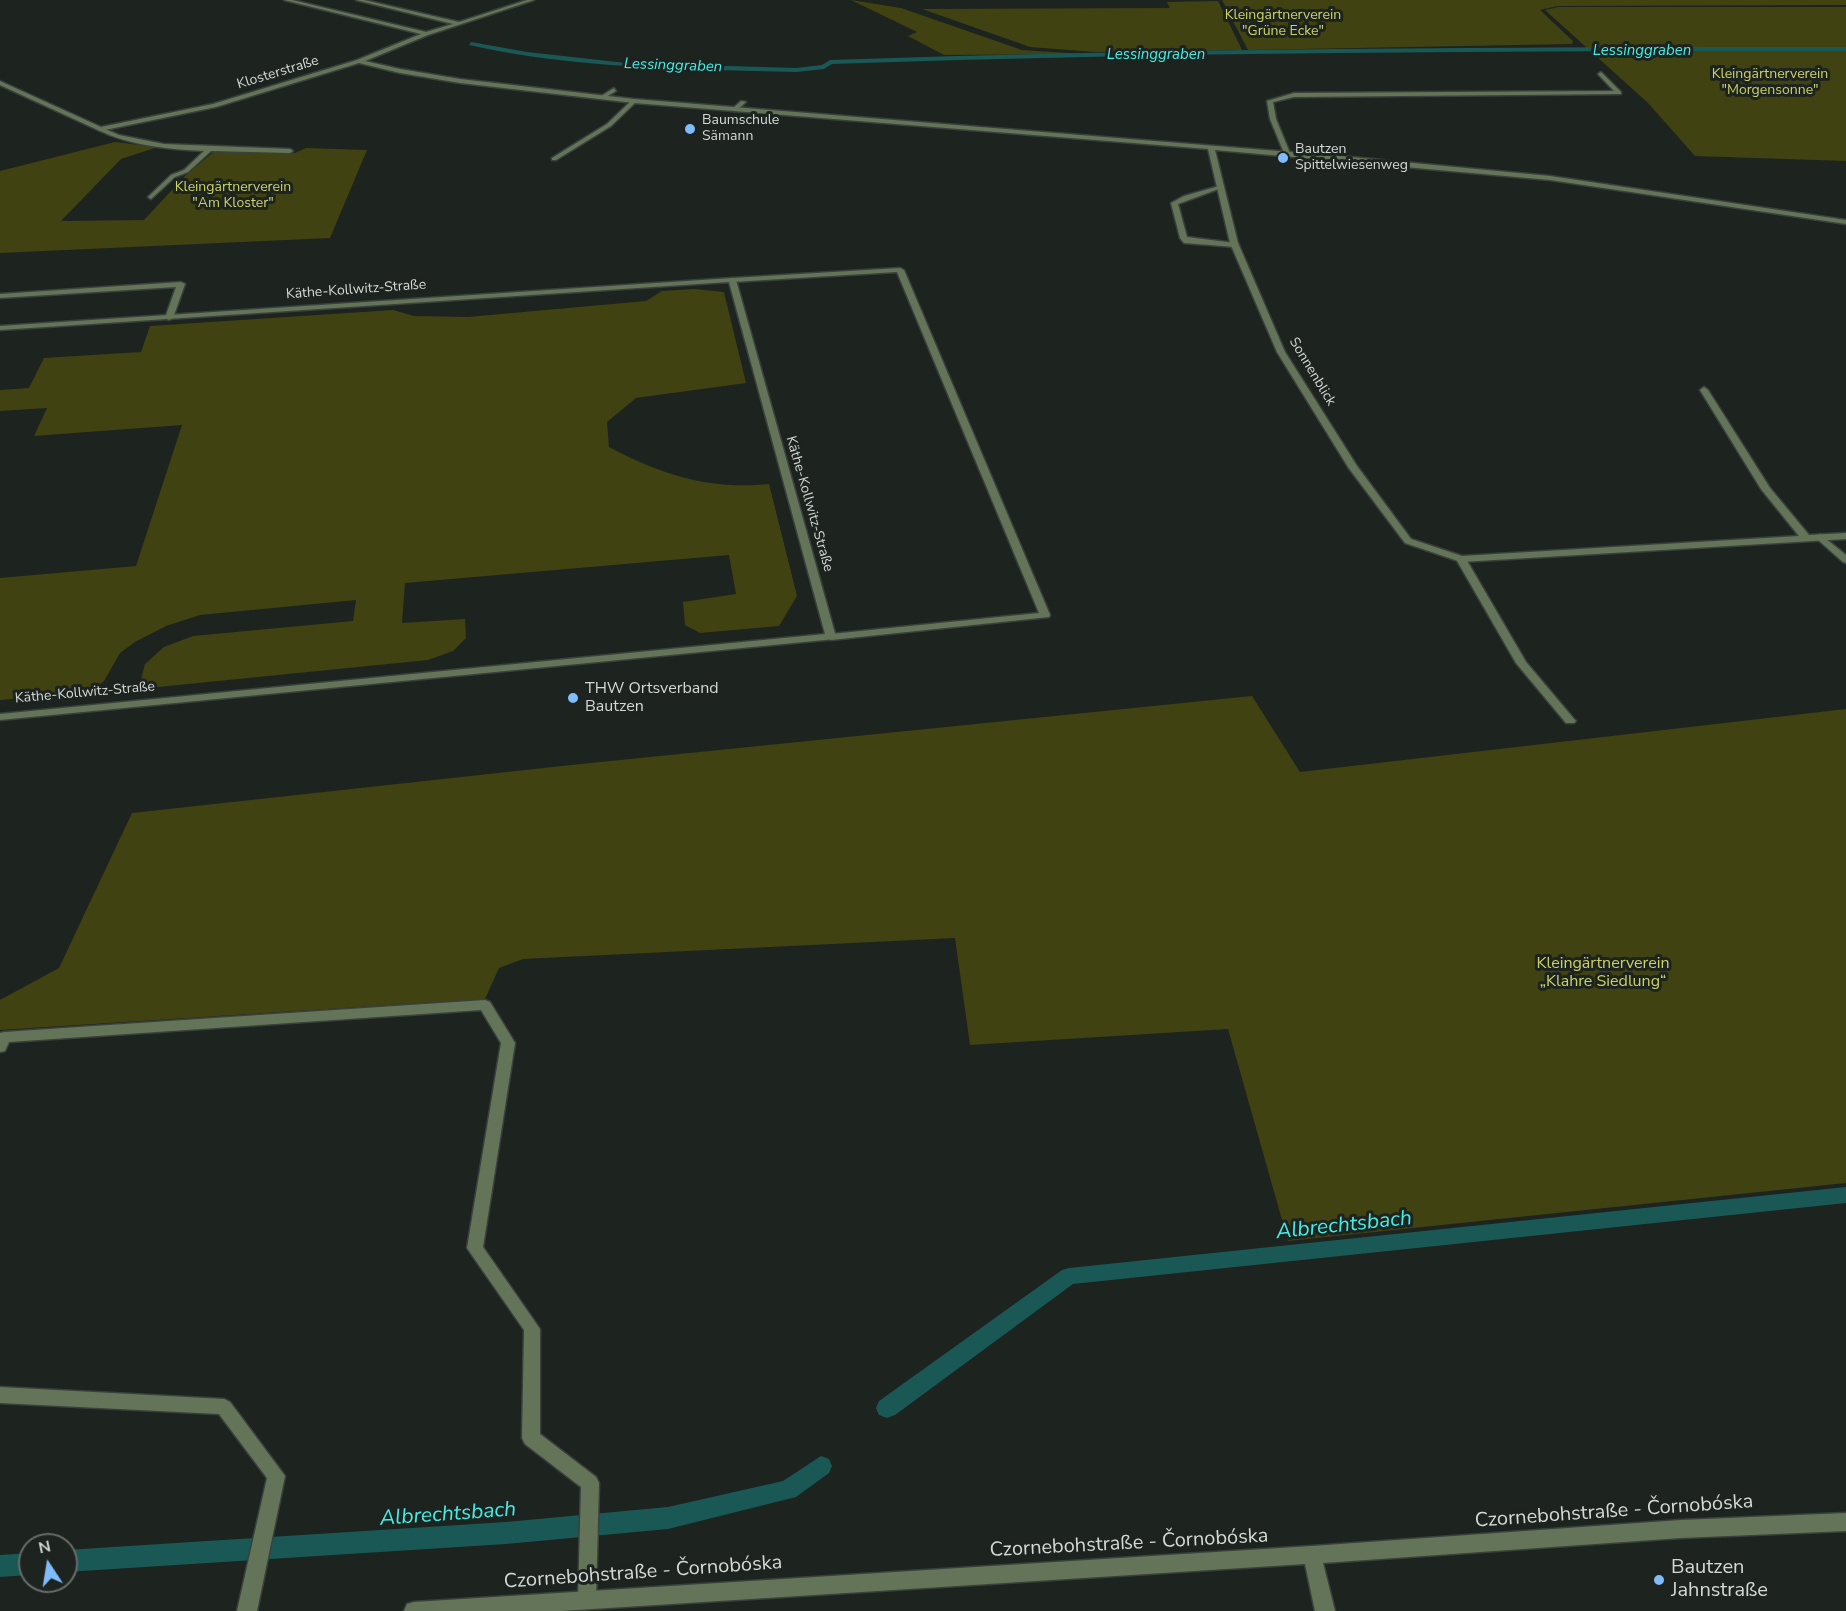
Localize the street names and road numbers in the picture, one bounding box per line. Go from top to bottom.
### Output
street label: Klosterstraße [235,53,321,93]
street label: Käthe-Kollwitz-Straße [285,277,427,303]
street label: Sonnenblick [1285,335,1339,409]
street label: Käthe-Kollwitz-Straße [782,434,836,574]
street label: Käthe-Kollwitz-Straße [14,679,156,707]
street label: Czornebohstraße - Čornobóska [1474,1490,1754,1534]
street label: Czornebohstraße - Čornobóska [989,1525,1269,1563]
street label: Czornebohstraße - Čornobóska [503,1551,783,1595]

